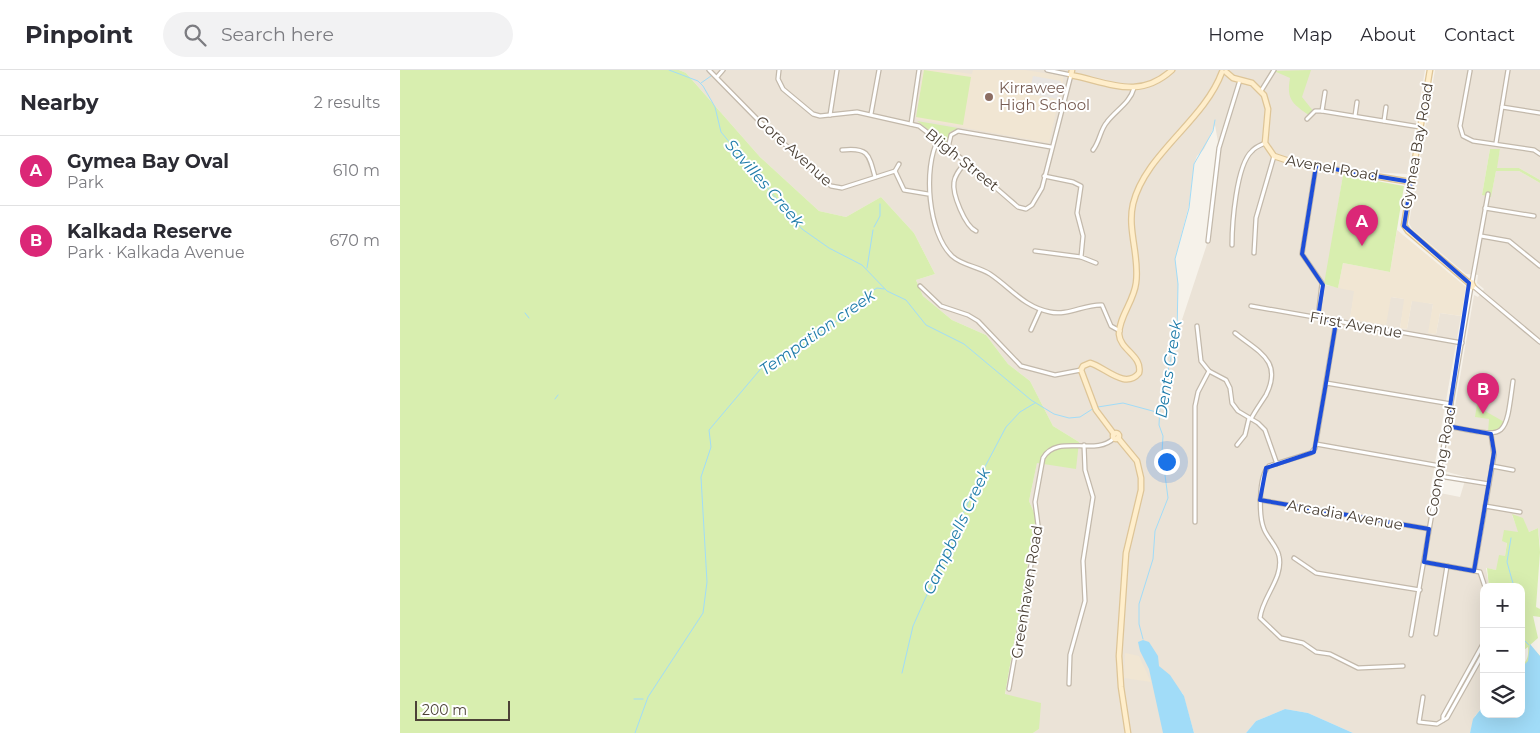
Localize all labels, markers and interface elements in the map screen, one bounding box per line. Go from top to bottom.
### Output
search box [163,12,513,57]
text: Pinpoint [25,20,133,49]
icon: search [181,21,209,49]
text: Search here [221,23,334,46]
text: Home [1208,24,1264,46]
text: Map [1292,24,1332,46]
text: About [1360,24,1416,46]
text: Contact [1444,24,1515,46]
place label: Kirrawee High School [999,78,1090,114]
street label: Gymea Bay Road [1396,81,1437,211]
text: Nearby [20,90,99,115]
marker: Kirrawee High School [983,91,995,103]
text: 2 results [314,93,380,112]
street label: Gore Avenue [752,111,837,190]
street label: Bligh Street [922,124,1003,195]
water label: Savilles Creek [721,135,809,232]
text: Gymea Bay Oval [67,150,229,173]
street label: Avenel Road [1284,150,1380,185]
text: A [30,161,42,180]
text: 610 m [333,161,380,180]
text: Park [67,173,104,192]
pin: A [1346,205,1378,246]
text: Kalkada Reserve [67,220,232,243]
text: B [30,231,42,250]
text: 670 m [330,231,380,250]
text: Park · Kalkada Avenue [67,243,245,262]
water label: Tempation creek [756,285,880,379]
street label: First Avenue [1308,307,1404,342]
water label: Dents Creek [1151,317,1186,419]
pin: B [1467,373,1499,414]
street label: Coonong Road [1421,404,1460,518]
your location [1154,449,1180,475]
water label: Campbells Creek [919,464,995,598]
street label: Arcadia Avenue [1286,495,1405,534]
street label: Greenhaven Road [1007,524,1046,660]
map controls [1480,583,1525,718]
button: + [1480,583,1525,628]
button: − [1480,628,1525,673]
button: layers [1480,673,1525,718]
scale bar [415,698,510,721]
text: 200 m [422,701,467,719]

